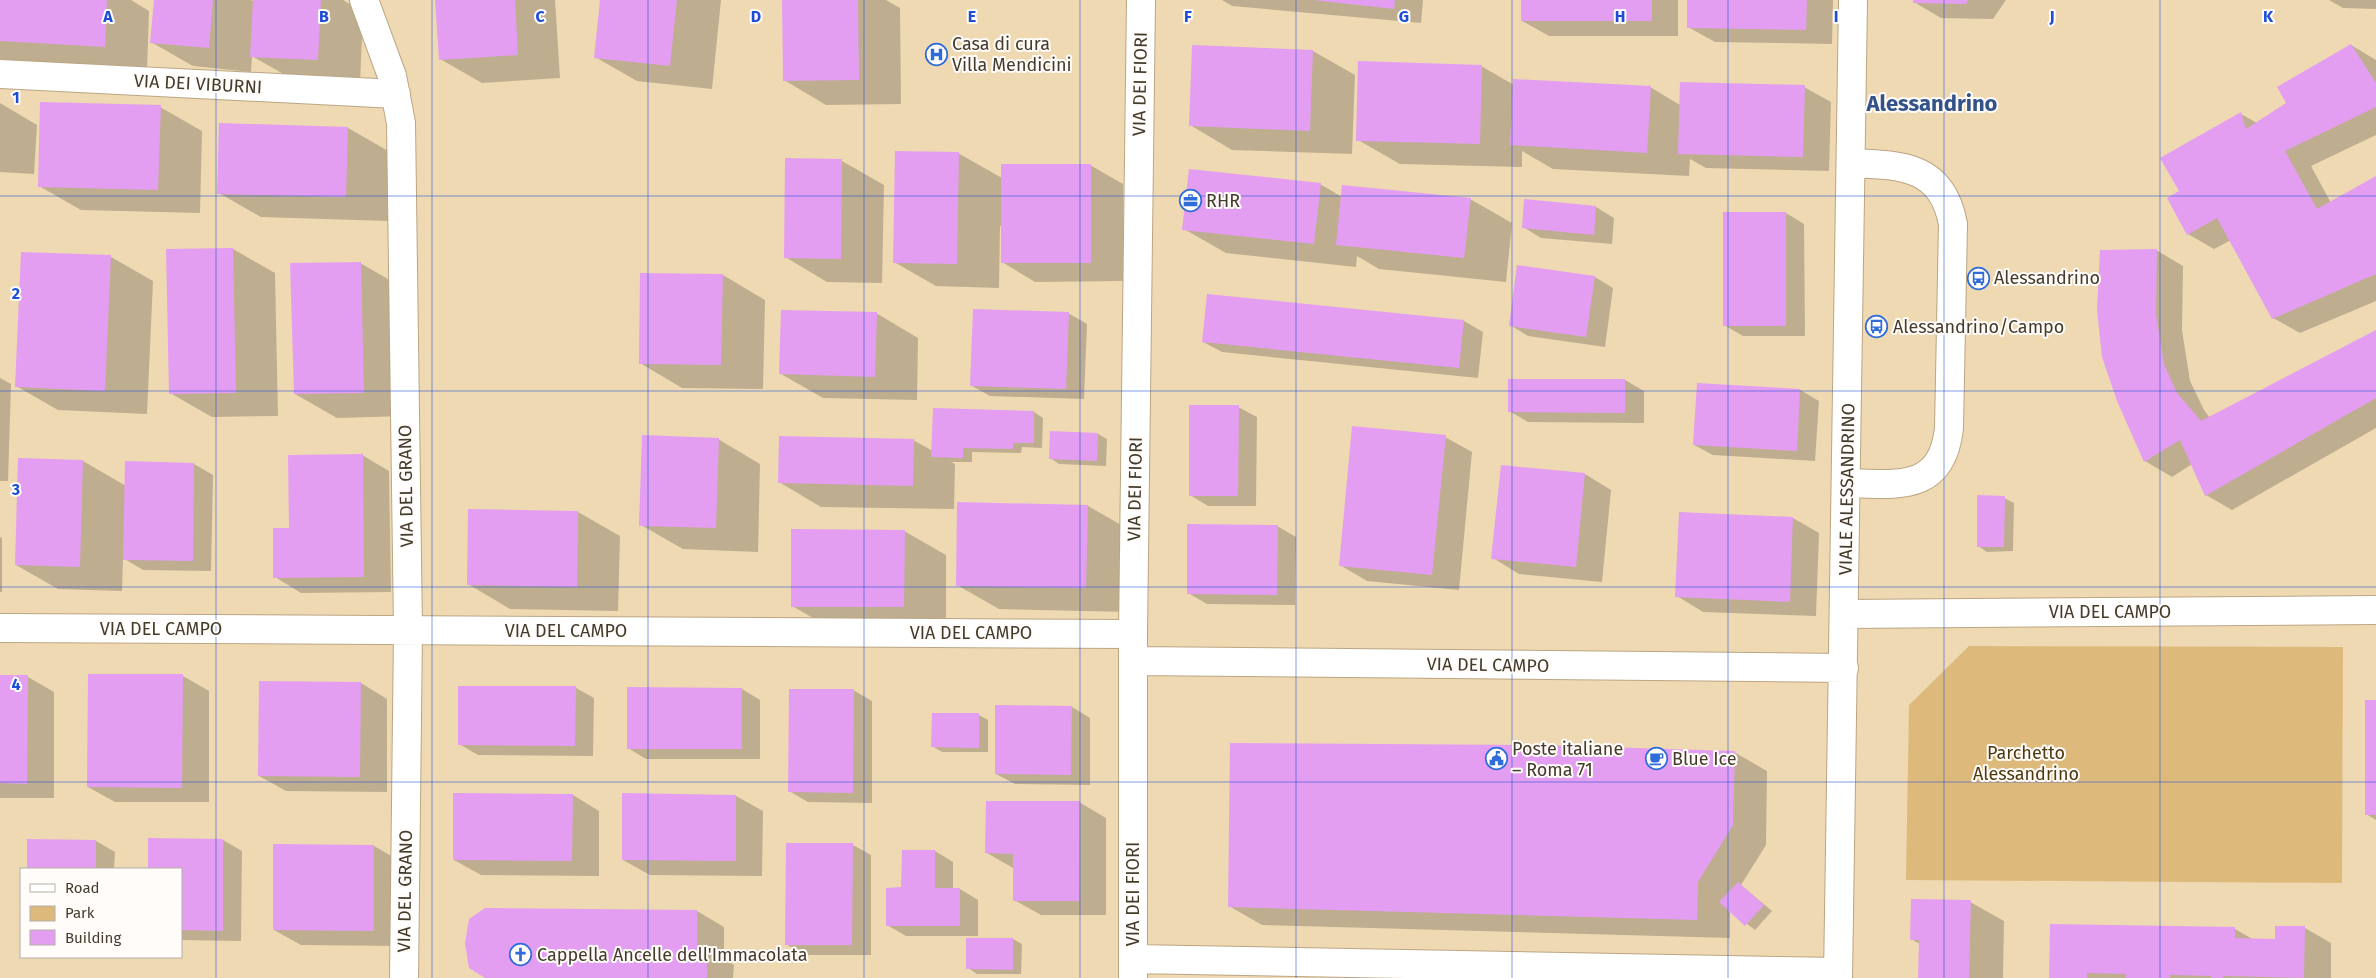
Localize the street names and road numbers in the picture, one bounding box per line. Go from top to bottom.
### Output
street label: VIA DEI FIORI [1128,32,1152,136]
street label: VIA DEI VIBURNI [133,70,263,98]
street label: VIALE ALESSANDRINO [1834,403,1860,575]
street label: VIA DEL GRANO [394,424,418,548]
street label: VIA DEI FIORI [1123,437,1147,541]
street label: VIA DEL CAMPO [2049,601,2171,623]
street label: VIA DEL CAMPO [100,618,222,640]
street label: VIA DEL CAMPO [505,620,627,642]
street label: VIA DEL CAMPO [910,622,1032,644]
street label: VIA DEL CAMPO [1426,653,1550,677]
street label: VIA DEL GRANO [393,829,417,953]
street label: VIA DEI FIORI [1122,842,1144,946]

